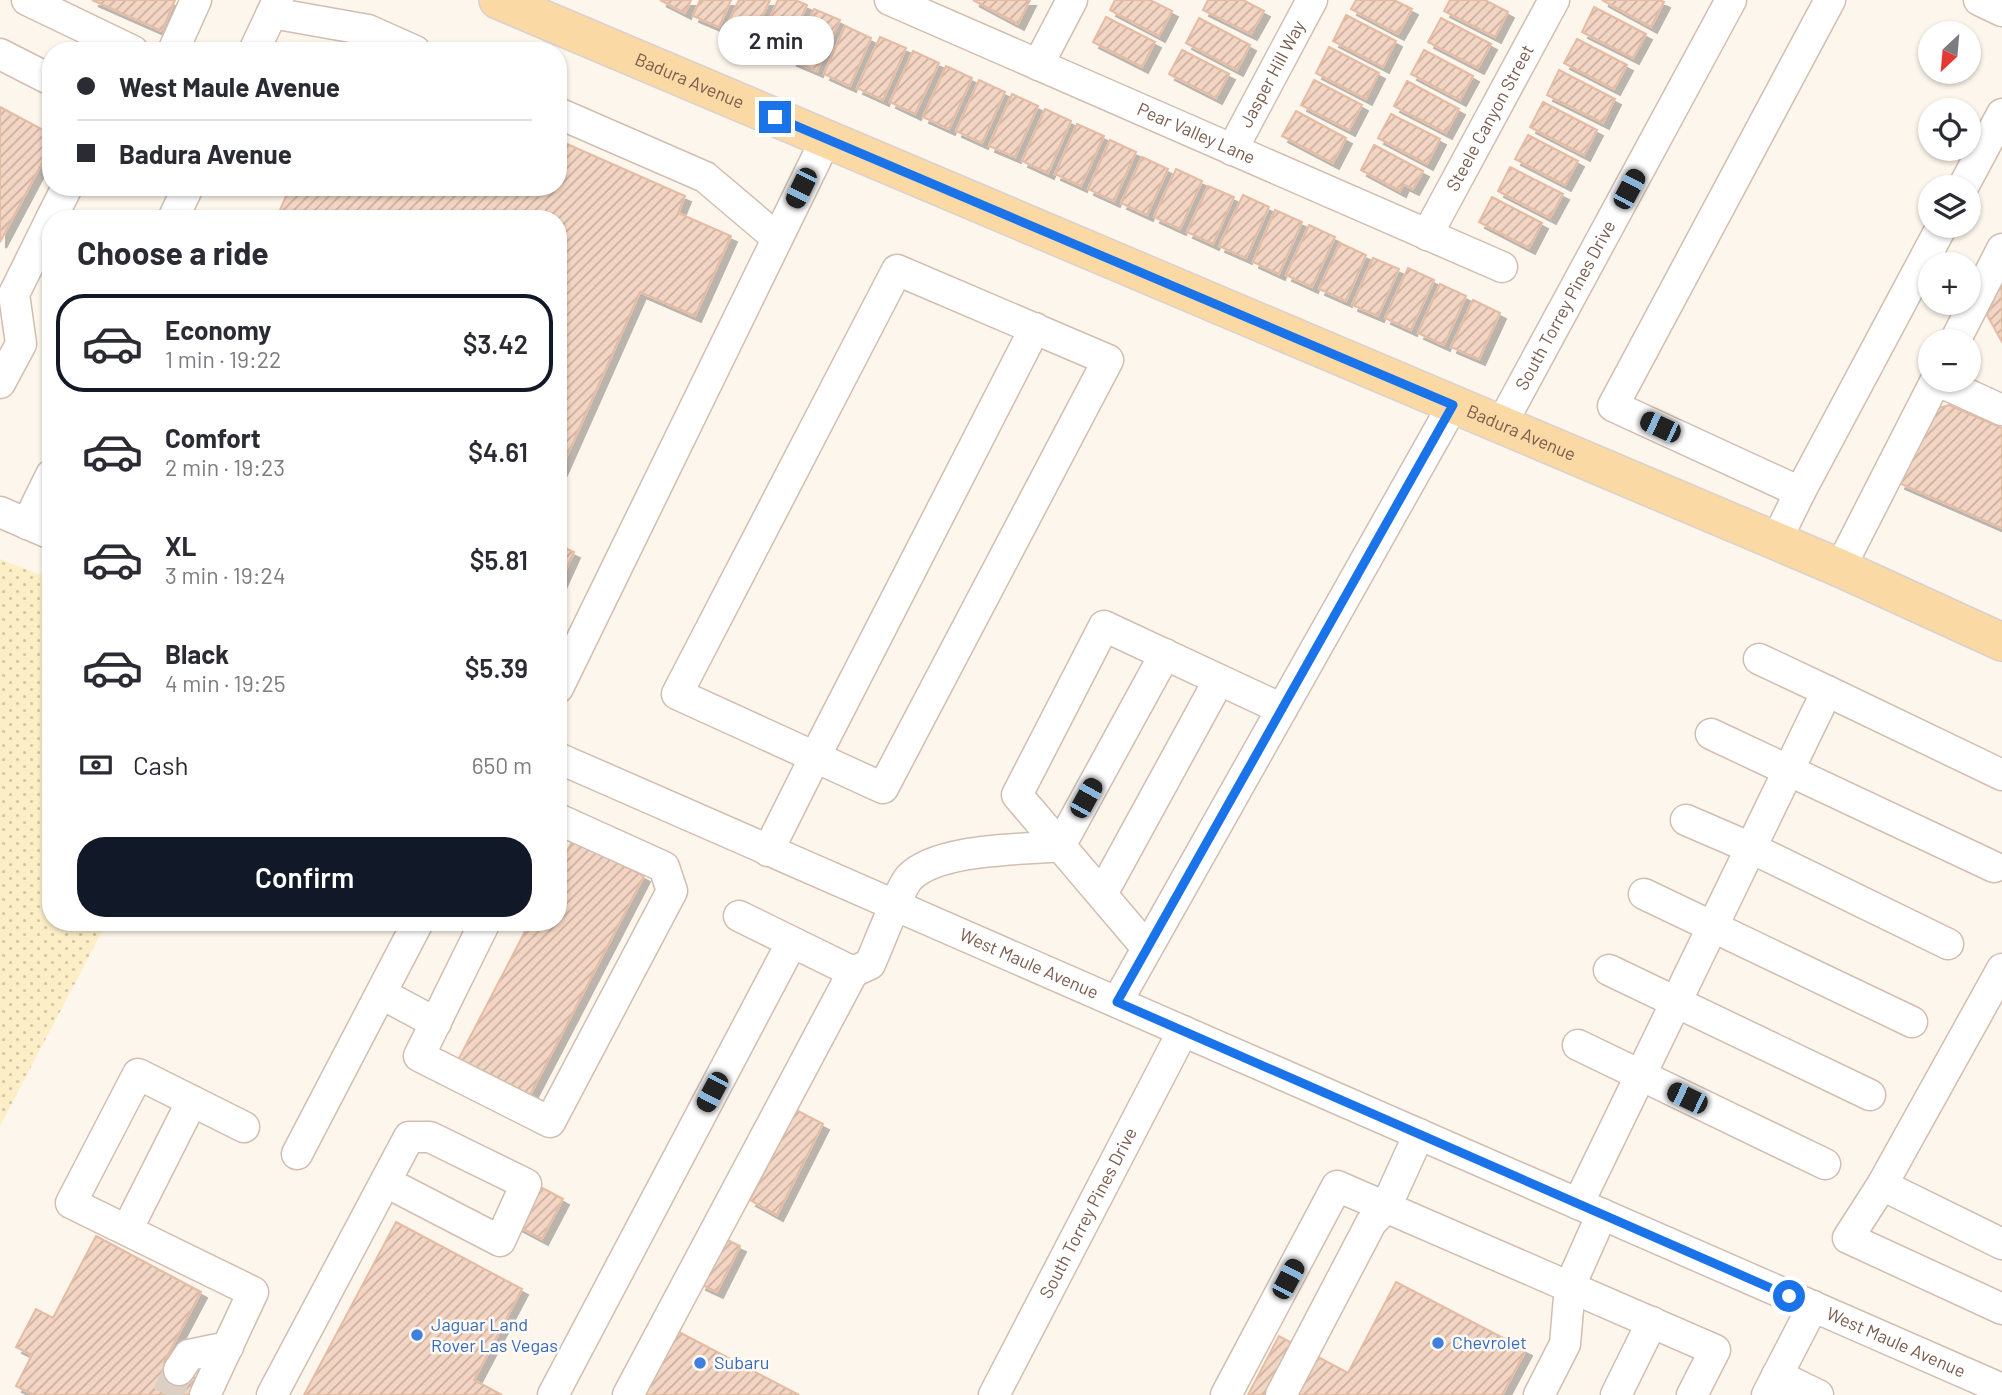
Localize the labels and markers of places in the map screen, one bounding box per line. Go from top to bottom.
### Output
place label: Jaguar Land Rover Las Vegas [431,1313,558,1356]
marker: Jaguar Land Rover Las Vegas [409,1327,425,1343]
place label: Chevrolet [1452,1331,1527,1353]
marker: Chevrolet [1430,1335,1446,1351]
place label: Subaru [714,1351,769,1373]
marker: Subaru [692,1355,708,1371]

